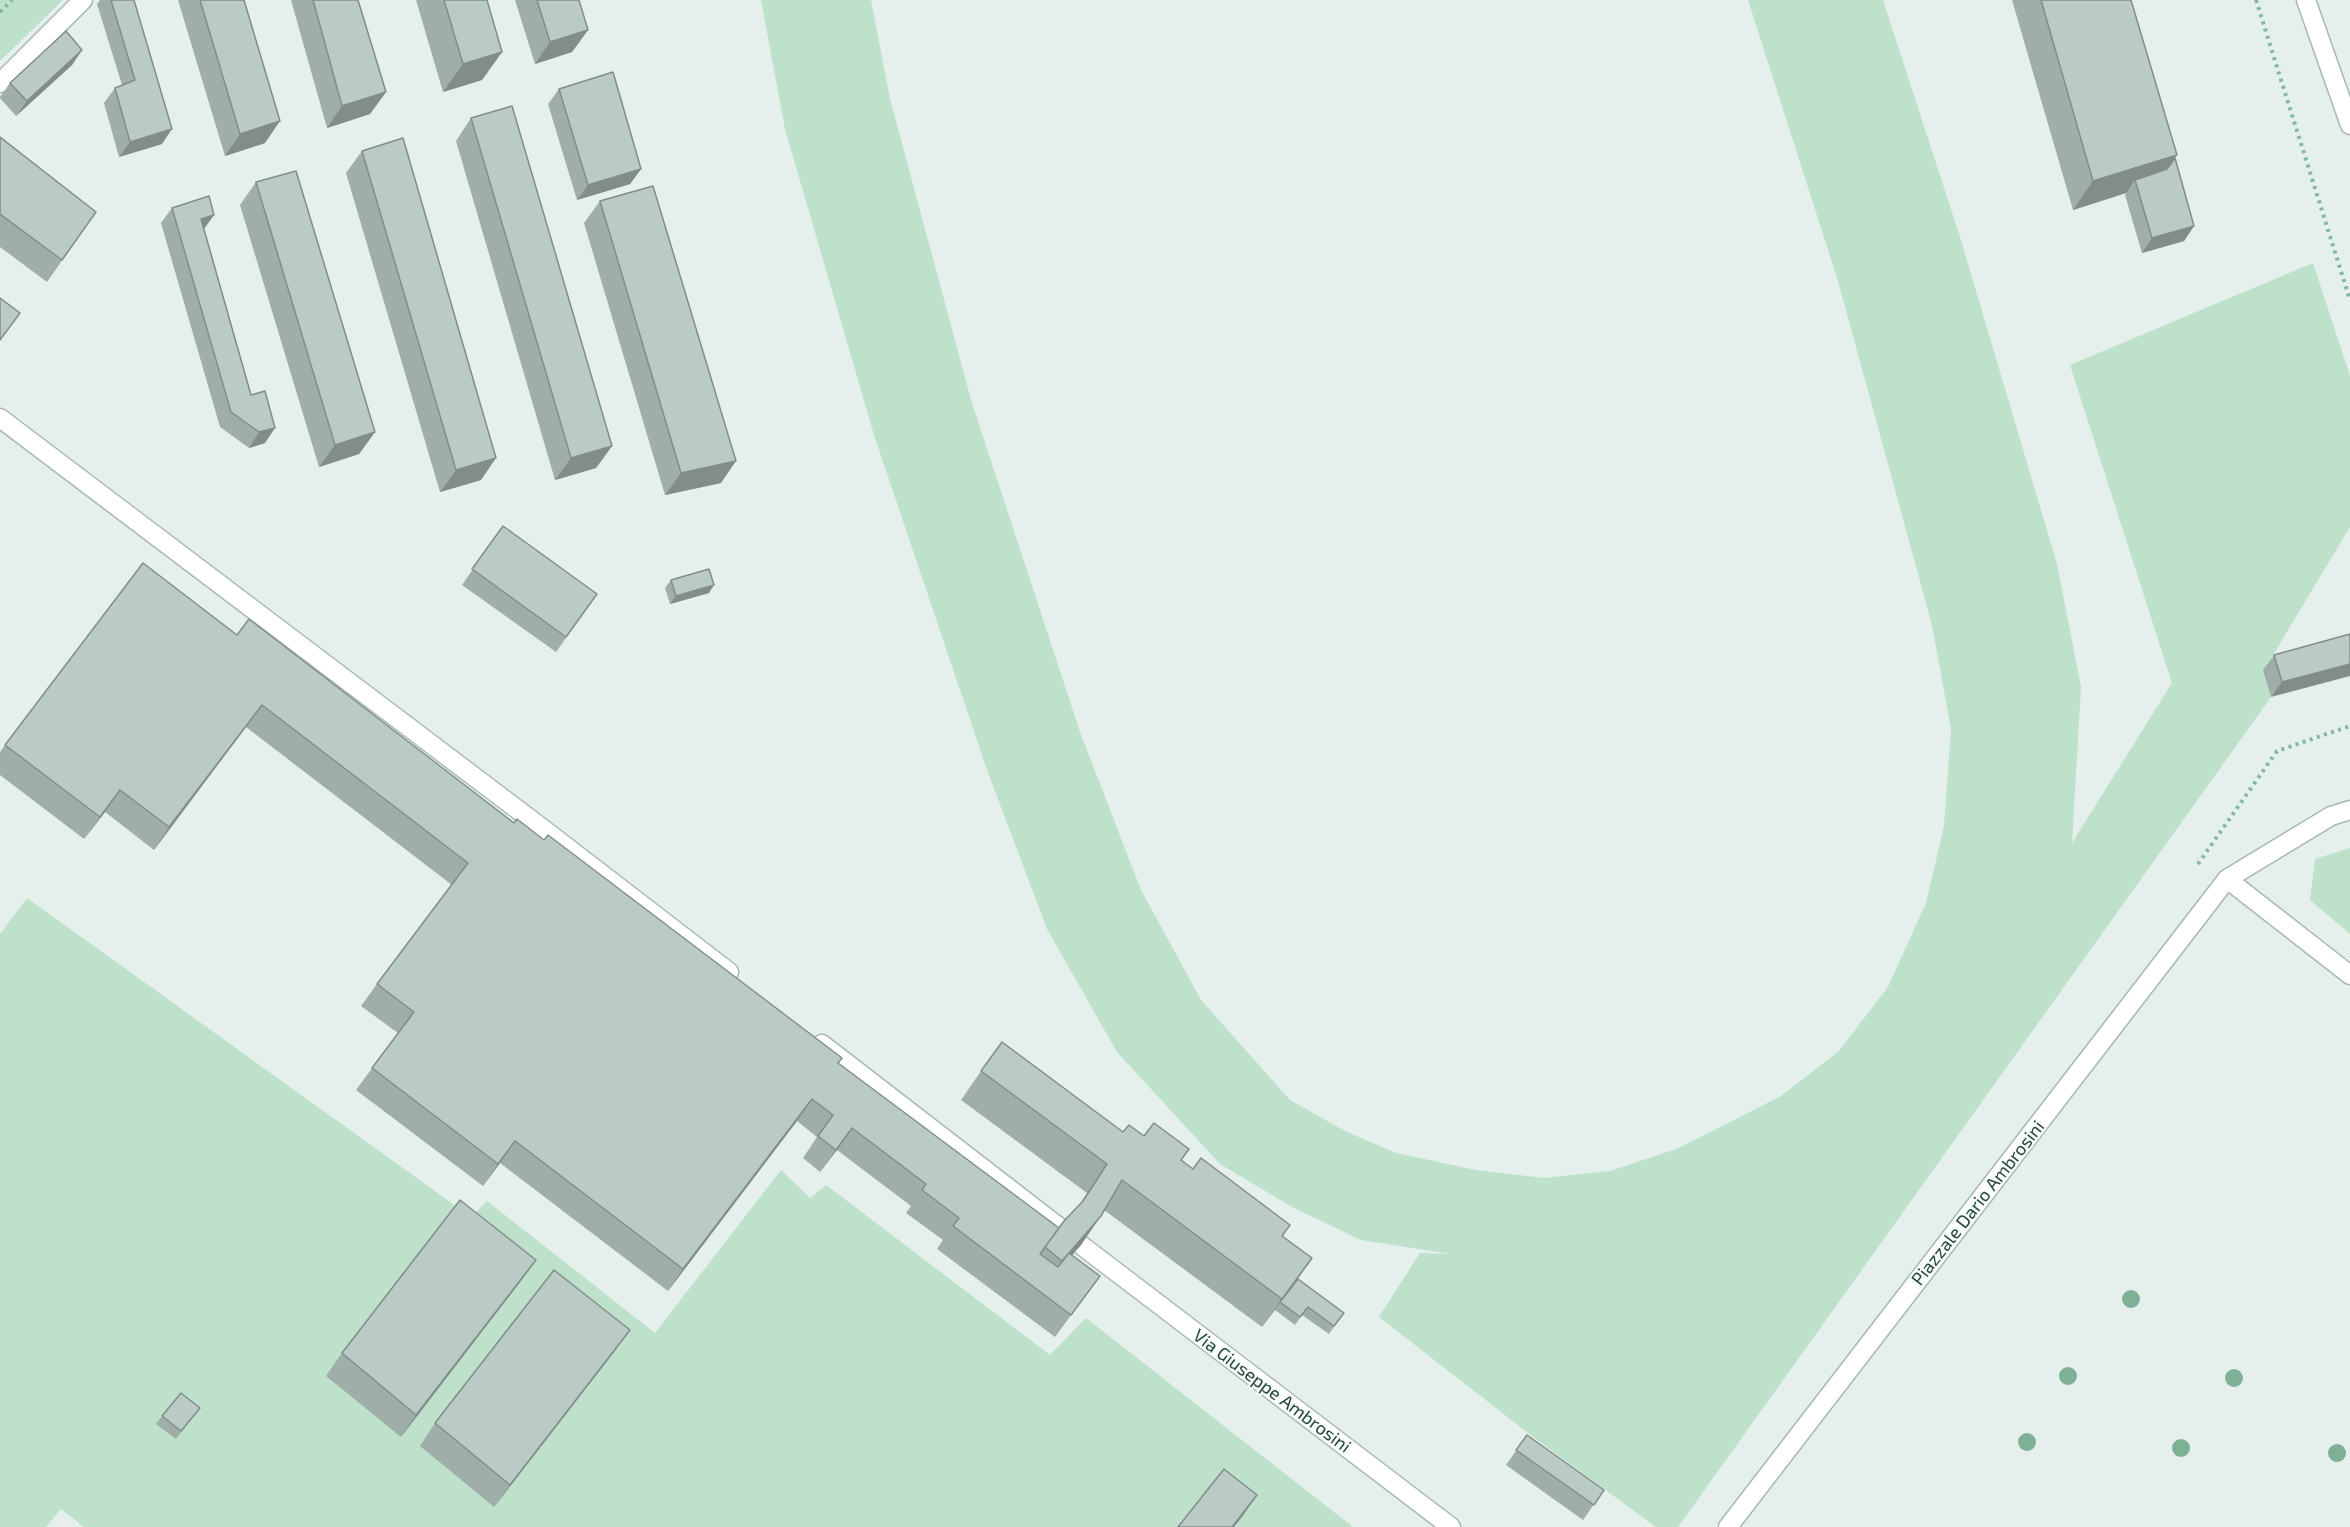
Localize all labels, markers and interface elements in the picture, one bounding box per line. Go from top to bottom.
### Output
street label: Piazzale Dario Ambrosini [1907,1116,2049,1290]
street label: Via Giuseppe Ambrosini [1189,1325,1355,1457]

